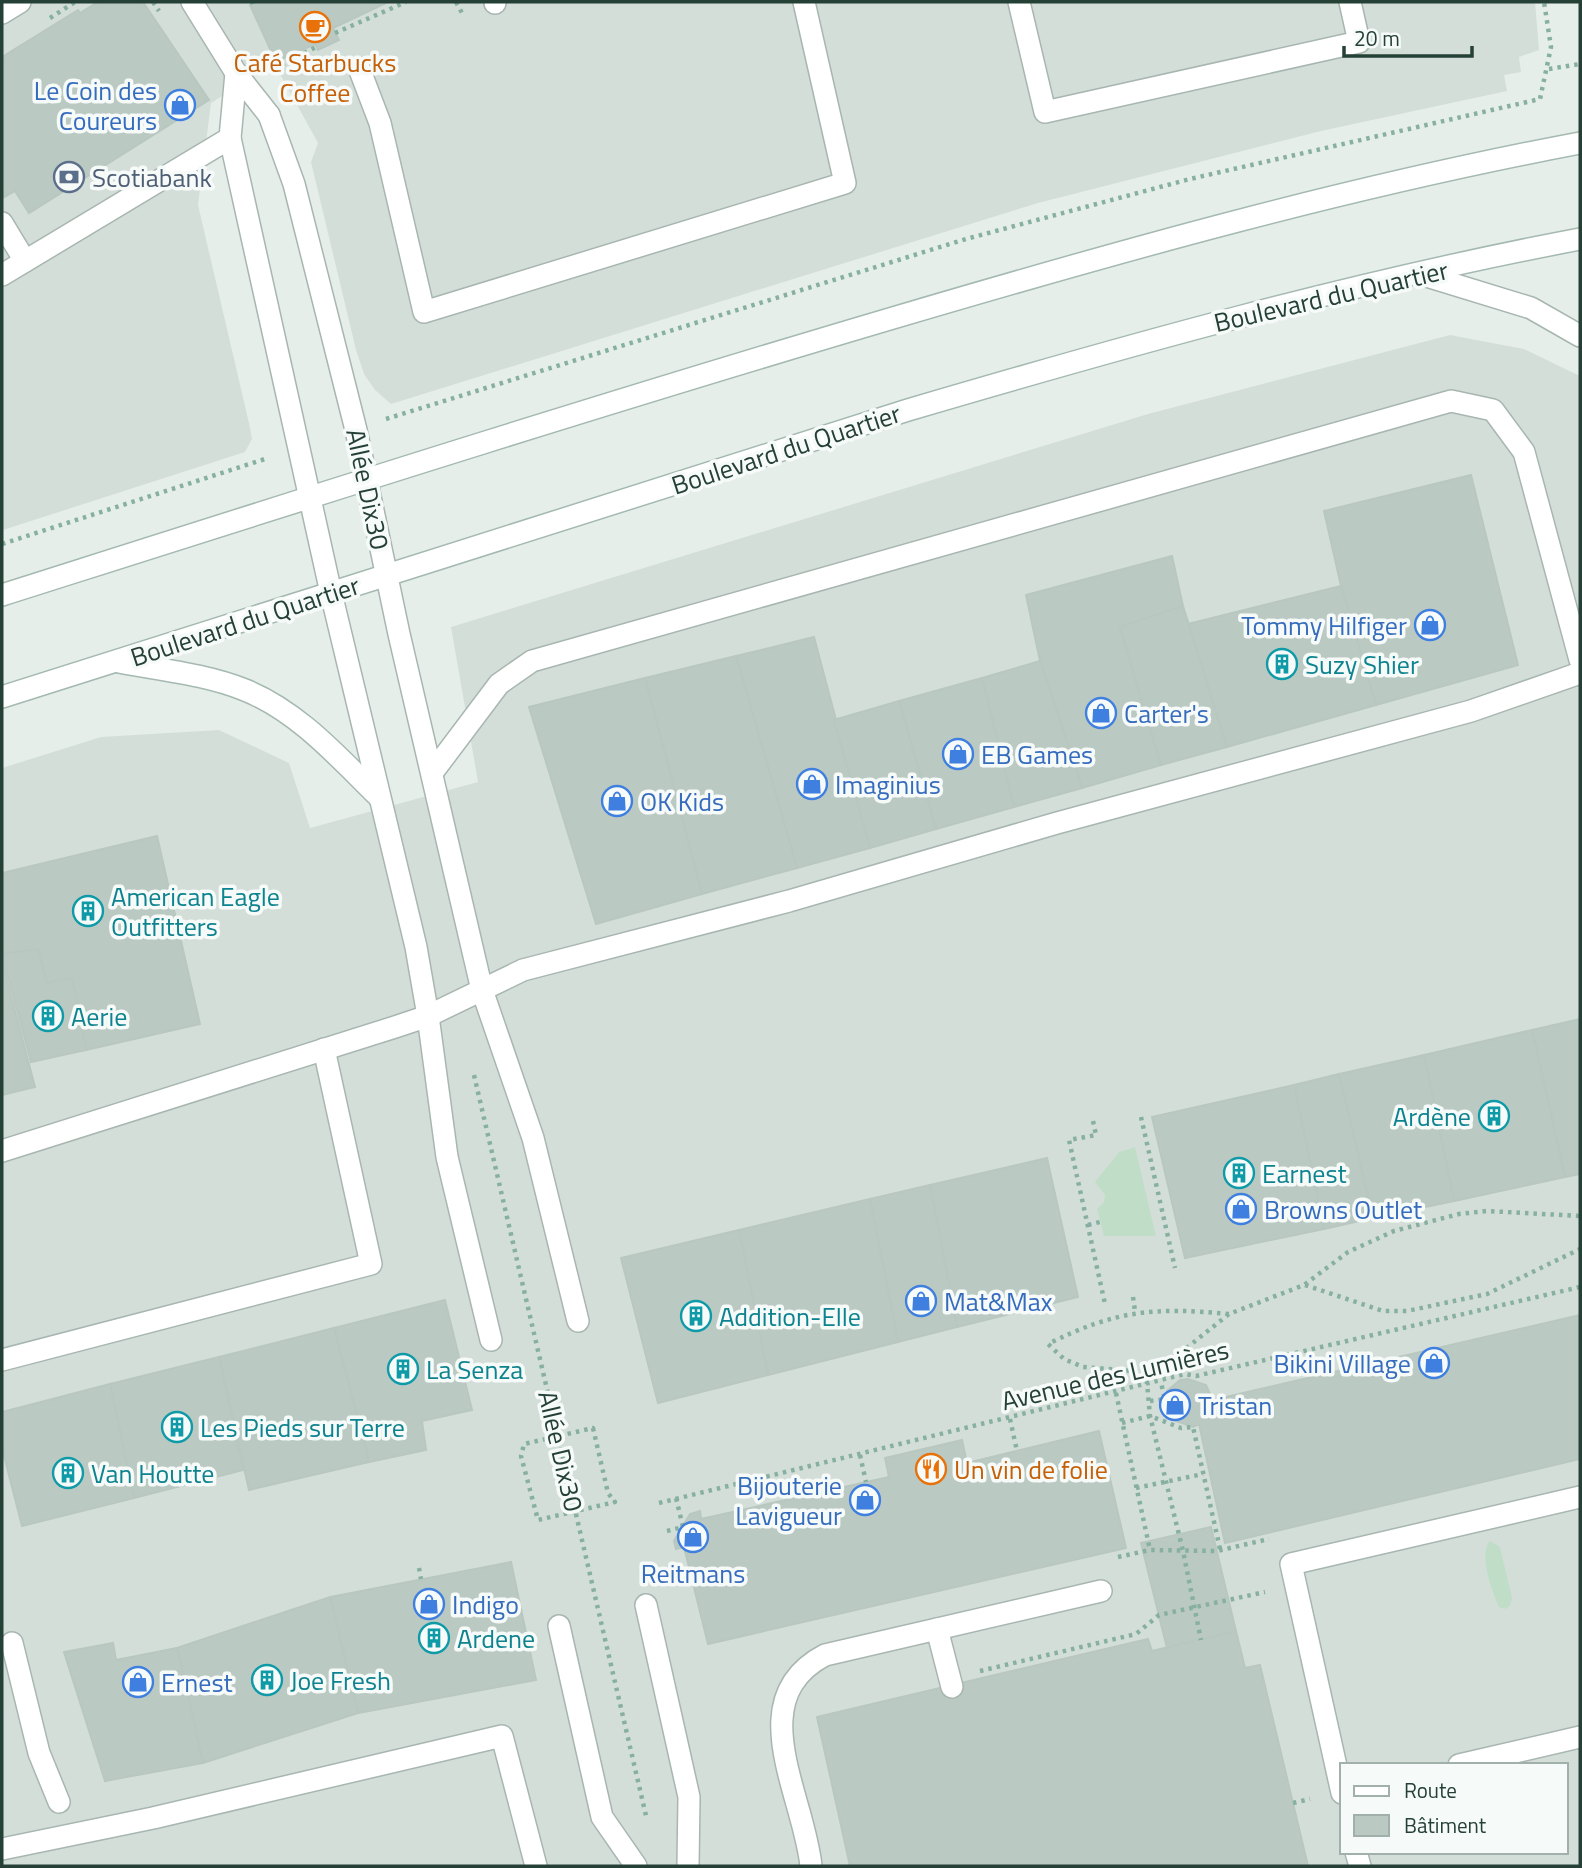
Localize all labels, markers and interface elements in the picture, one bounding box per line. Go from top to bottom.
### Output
cafe icon: Café Starbucks Coffee [298,10,332,44]
scale bar [1344,14,1472,58]
text: 20 m [1354,22,1400,54]
place label: Café Starbucks Coffee [234,43,396,112]
place label: Le Coin des Coureurs [34,71,157,140]
shop icon: Le Coin des Coureurs [163,88,197,122]
place label: Scotiabank [92,158,212,197]
bank icon: Scotiabank [52,160,86,194]
street label: Boulevard du Quartier [1210,250,1452,342]
street label: Boulevard du Quartier [666,394,906,504]
street label: Allée Dix30 [336,425,400,553]
street label: Boulevard du Quartier [125,566,365,676]
place label: Tommy Hilfiger [1241,606,1407,645]
shop icon: Tommy Hilfiger [1413,608,1447,642]
place label: Suzy Shier [1305,645,1419,684]
building icon: Suzy Shier [1265,647,1299,681]
place label: Carter's [1124,694,1209,733]
shop icon: Carter's [1084,696,1118,730]
place label: EB Games [981,735,1093,774]
shop icon: EB Games [941,737,975,771]
place label: Imaginius [835,765,941,804]
shop icon: Imaginius [795,767,829,801]
place label: OK Kids [640,782,724,821]
shop icon: OK Kids [600,784,634,818]
place label: American Eagle Outfitters [111,877,280,946]
building icon: American Eagle Outfitters [71,894,105,928]
place label: Aerie [71,997,127,1036]
building icon: Aerie [31,999,65,1033]
place label: Ardène [1393,1097,1471,1136]
building icon: Ardène [1477,1099,1511,1133]
place label: Earnest [1262,1154,1347,1193]
building icon: Earnest [1222,1156,1256,1190]
place label: Browns Outlet [1264,1190,1422,1229]
shop icon: Browns Outlet [1224,1192,1258,1226]
place label: Mat&Max [944,1282,1053,1321]
shop icon: Mat&Max [904,1284,938,1318]
place label: Addition-Elle [719,1297,861,1336]
building icon: Addition-Elle [679,1299,713,1333]
street label: Avenue des Lumières [997,1330,1233,1420]
place label: Bikini Village [1273,1344,1411,1383]
shop icon: Bikini Village [1417,1346,1451,1380]
place label: La Senza [426,1350,523,1389]
building icon: La Senza [386,1352,420,1386]
place label: Tristan [1198,1386,1272,1425]
street label: Allée Dix30 [528,1387,594,1515]
shop icon: Tristan [1158,1388,1192,1422]
place label: Les Pieds sur Terre [200,1408,405,1447]
building icon: Les Pieds sur Terre [160,1410,194,1444]
place label: Un vin de folie [954,1450,1108,1489]
restaurant icon: Un vin de folie [914,1452,948,1486]
place label: Van Houtte [91,1454,214,1493]
building icon: Van Houtte [51,1456,85,1490]
place label: Bijouterie Lavigueur [735,1466,842,1535]
shop icon: Bijouterie Lavigueur [848,1483,882,1517]
shop icon: Reitmans [676,1520,710,1554]
place label: Reitmans [641,1554,745,1593]
place label: Indigo [452,1585,519,1624]
shop icon: Indigo [412,1587,446,1621]
place label: Ardene [457,1619,535,1658]
building icon: Ardene [417,1621,451,1655]
place label: Joe Fresh [290,1661,391,1700]
place label: Ernest [161,1663,233,1702]
building icon: Joe Fresh [250,1663,284,1697]
shop icon: Ernest [121,1665,155,1699]
legend [1340,1763,1568,1854]
text: Route [1404,1774,1457,1806]
text: Bâtiment [1404,1809,1487,1841]

